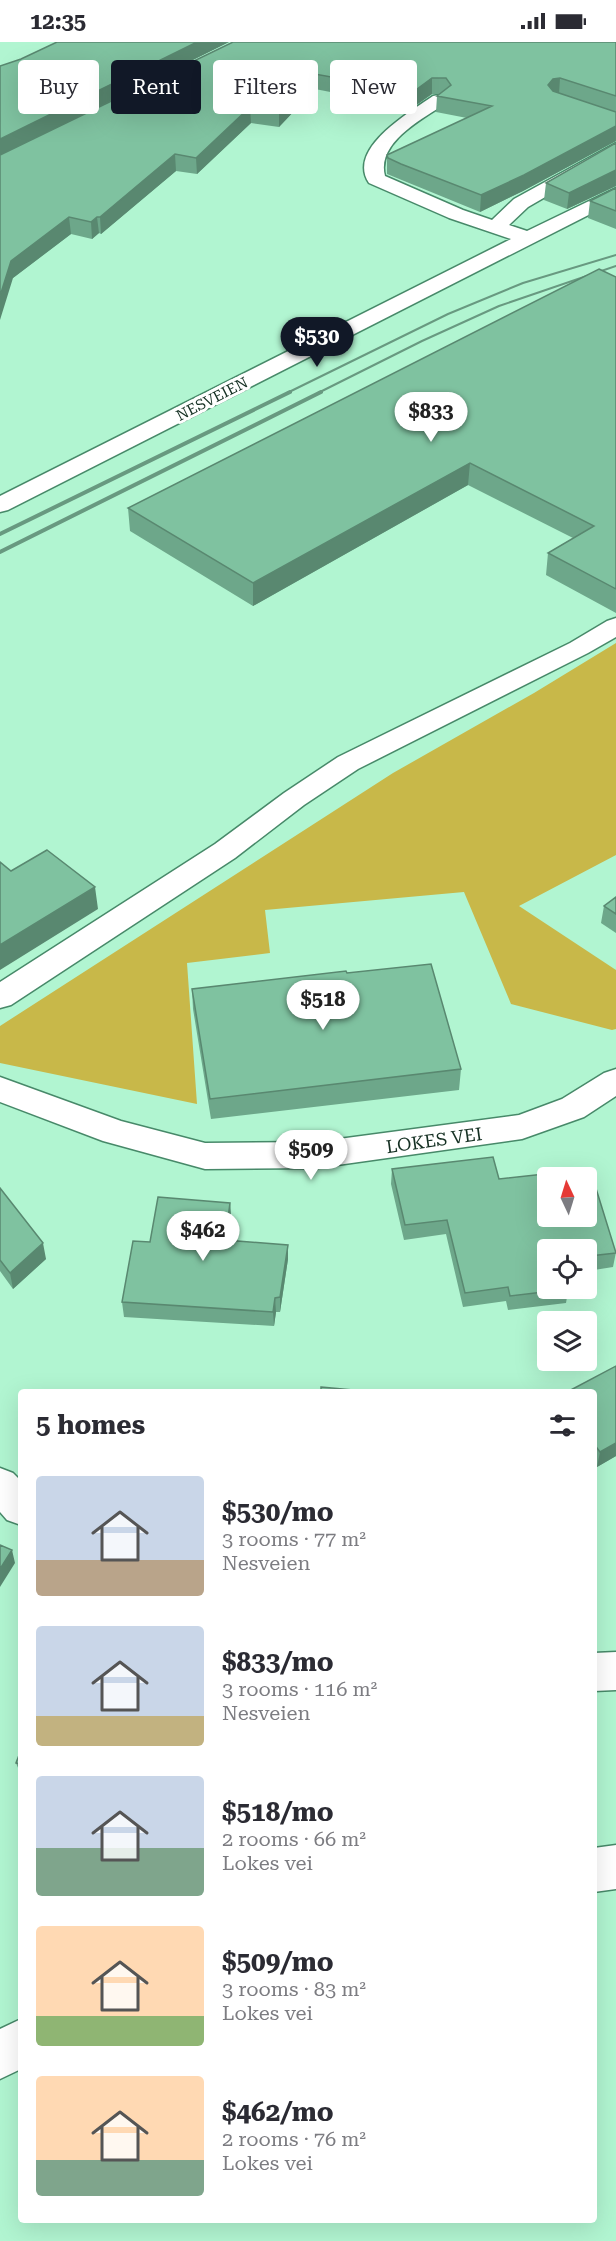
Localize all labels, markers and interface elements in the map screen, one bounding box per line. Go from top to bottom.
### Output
text: 12:35 [30,9,86,34]
chip: Buy [18,60,99,114]
chip: Rent [111,60,201,114]
chip: Filters [213,60,318,114]
chip: New [330,60,417,114]
pin: $530 [281,317,353,368]
text: $530 [295,324,339,348]
street label: NESVEIEN [173,373,251,425]
pin: $833 [395,392,467,443]
text: $833 [409,399,453,423]
pin: $518 [287,980,359,1031]
text: $518 [301,987,345,1011]
street label: LOKES VEI [385,1123,483,1157]
pin: $509 [275,1130,347,1181]
text: $509 [289,1137,333,1161]
north arrow [537,1167,597,1227]
map controls [537,1167,597,1371]
pin: $462 [167,1211,239,1262]
text: $462 [181,1218,225,1242]
button: locate [537,1239,597,1299]
button: layers [537,1311,597,1371]
icon: filters [546,1409,579,1442]
text: 5 homes [36,1410,145,1440]
text: $530/mo [222,1497,334,1527]
icon: home [84,1500,156,1572]
text: 3 rooms · 77 m² [222,1527,366,1551]
text: Nesveien [222,1551,311,1575]
text: $833/mo [222,1647,334,1677]
icon: home [84,1650,156,1722]
text: 3 rooms · 116 m² [222,1677,377,1701]
text: Nesveien [222,1701,311,1725]
text: $518/mo [222,1797,334,1827]
icon: home [84,1800,156,1872]
text: 2 rooms · 66 m² [222,1827,366,1851]
text: Lokes vei [222,1851,313,1875]
text: $509/mo [222,1947,334,1977]
icon: home [84,1950,156,2022]
text: 3 rooms · 83 m² [222,1977,366,2001]
text: Lokes vei [222,2001,313,2025]
text: $462/mo [222,2097,334,2127]
icon: home [84,2100,156,2172]
text: 2 rooms · 76 m² [222,2127,366,2151]
text: Lokes vei [222,2151,313,2175]

